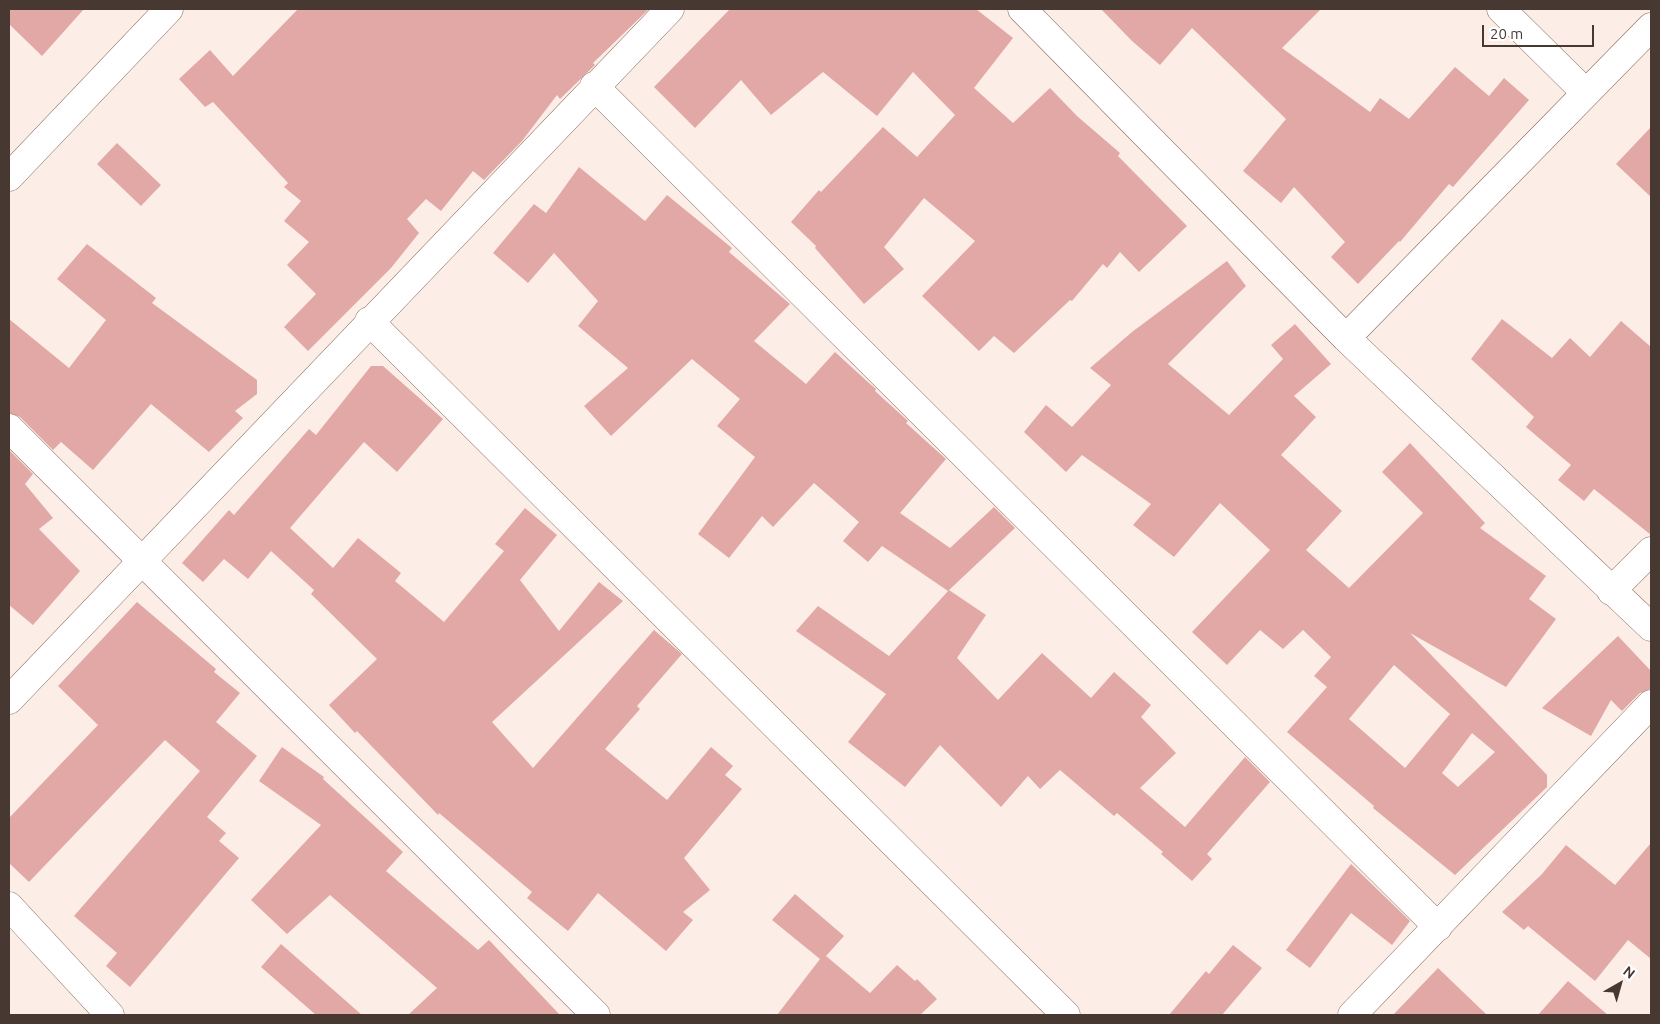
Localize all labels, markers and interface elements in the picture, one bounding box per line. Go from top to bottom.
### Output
scale bar [1485,15,1598,47]
text: 20 m [1490,25,1523,42]
north arrow [1595,959,1645,1009]
text: N [1620,963,1638,982]

